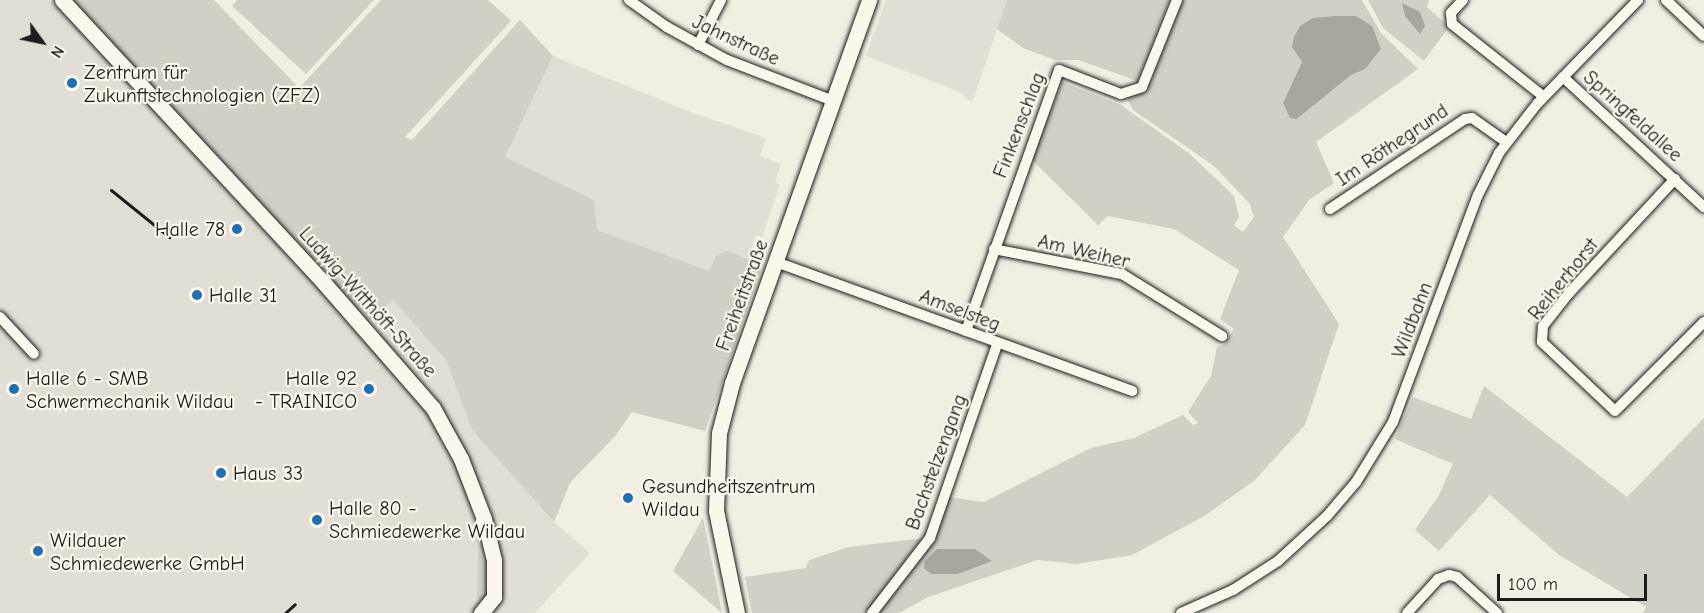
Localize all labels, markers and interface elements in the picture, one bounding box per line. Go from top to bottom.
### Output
street label: Jahnstraße [688,9,784,71]
north arrow [12,12,72,72]
text: N [47,43,67,61]
place label: Zentrum für Zukunftstechnologien (ZFZ) [84,60,320,107]
street label: Springfeldallee [1578,65,1688,167]
street label: Finkenschlag [988,69,1050,181]
marker: Zentrum für Zukunftstechnologien (ZFZ) [65,76,79,90]
street label: Im Röthegrund [1331,99,1453,191]
place label: Halle 78 [155,217,225,241]
marker: Halle 78 [230,222,244,236]
street label: Ludwig-Witthöft-Straße [294,222,442,382]
street label: Am Weiher [1035,229,1133,273]
street label: Reiherhorst [1523,233,1603,325]
street label: Freiheitstraße [711,236,773,354]
street label: Wildbahn [1387,279,1437,361]
place label: Halle 31 [209,283,277,307]
street label: Amselsteg [916,284,1004,336]
marker: Halle 31 [190,288,204,302]
place label: Halle 6 - SMB Schwermechanik Wildau [26,366,234,413]
place label: Halle 92 - TRAINICO [255,366,357,413]
marker: Halle 6 - SMB Schwermechanik Wildau [7,382,21,396]
marker: Halle 92 - TRAINICO [362,382,376,396]
street label: Bachstelzengang [900,391,972,533]
place label: Haus 33 [233,461,303,485]
marker: Haus 33 [214,466,228,480]
place label: Gesundheitszentrum Wildau [642,474,816,521]
marker: Gesundheitszentrum Wildau [619,489,637,507]
place label: Halle 80 - Schmiedewerke Wildau [329,496,525,543]
marker: Halle 80 - Schmiedewerke Wildau [310,513,324,527]
place label: Wildauer Schmiedewerke GmbH [50,528,245,575]
marker: Wildauer Schmiedewerke GmbH [31,544,45,558]
scale bar [1500,562,1650,600]
text: 100 m [1508,574,1558,595]

